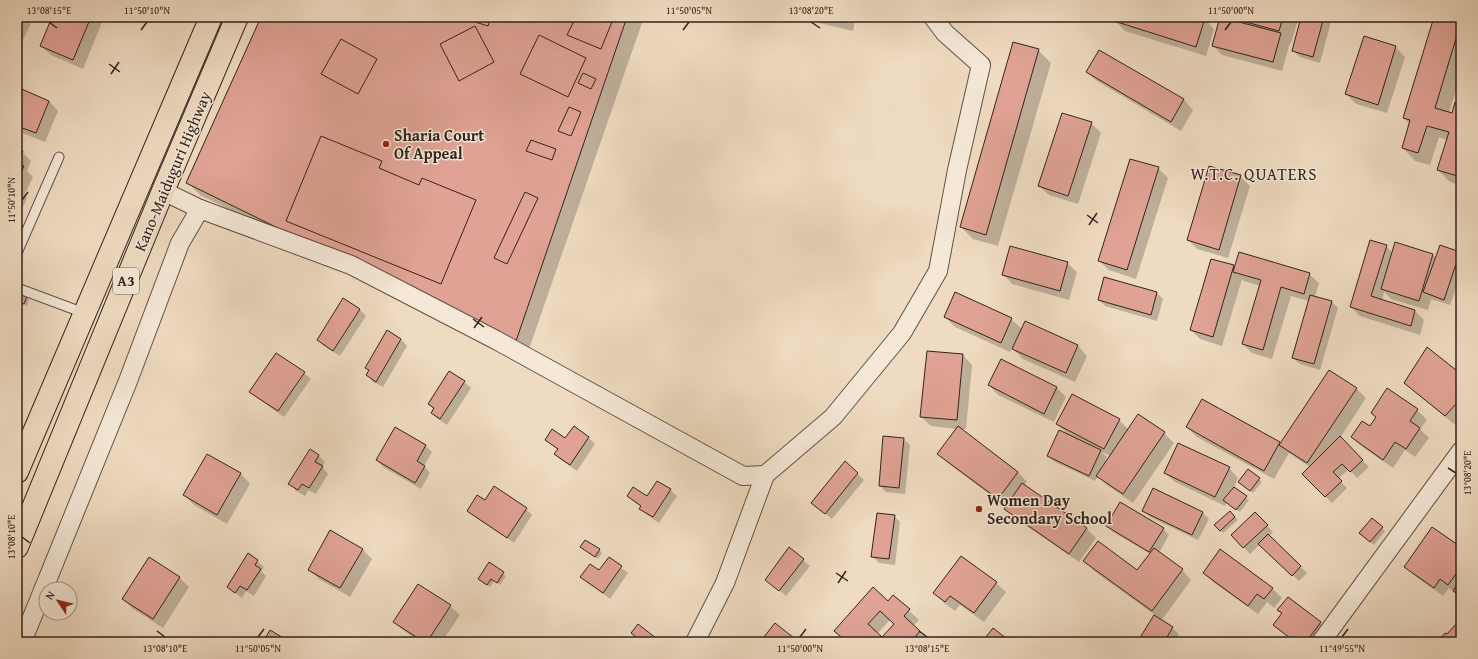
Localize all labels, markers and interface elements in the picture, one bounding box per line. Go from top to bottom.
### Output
text: 13°08'15"E [27,3,71,18]
text: 11°50'10"N [124,3,170,18]
text: 11°50'05"N [666,3,712,18]
text: 13°08'20"E [789,3,833,18]
text: 11°50'00"N [1208,3,1254,18]
street label: Kano-Maiduguri Highway [127,87,217,255]
place label: Sharia Court Of Appeal [394,123,484,165]
marker: Sharia Court Of Appeal [381,139,391,149]
district label: W.T.C. QUATERS [1191,161,1318,186]
text: 11°50'10"N [4,177,19,223]
road number: A3 [113,268,139,294]
text: 13°08'20"E [1460,451,1475,495]
place label: Women Day Secondary School [987,488,1112,530]
marker: Women Day Secondary School [974,504,984,514]
text: 13°08'10"E [4,515,19,559]
north arrow [38,581,78,621]
text: N [41,587,59,603]
text: 13°08'10"E [143,641,187,656]
text: 11°50'05"N [235,641,281,656]
text: 11°50'00"N [777,641,823,656]
text: 13°08'15"E [905,641,949,656]
text: 11°49'55"N [1319,641,1365,656]

